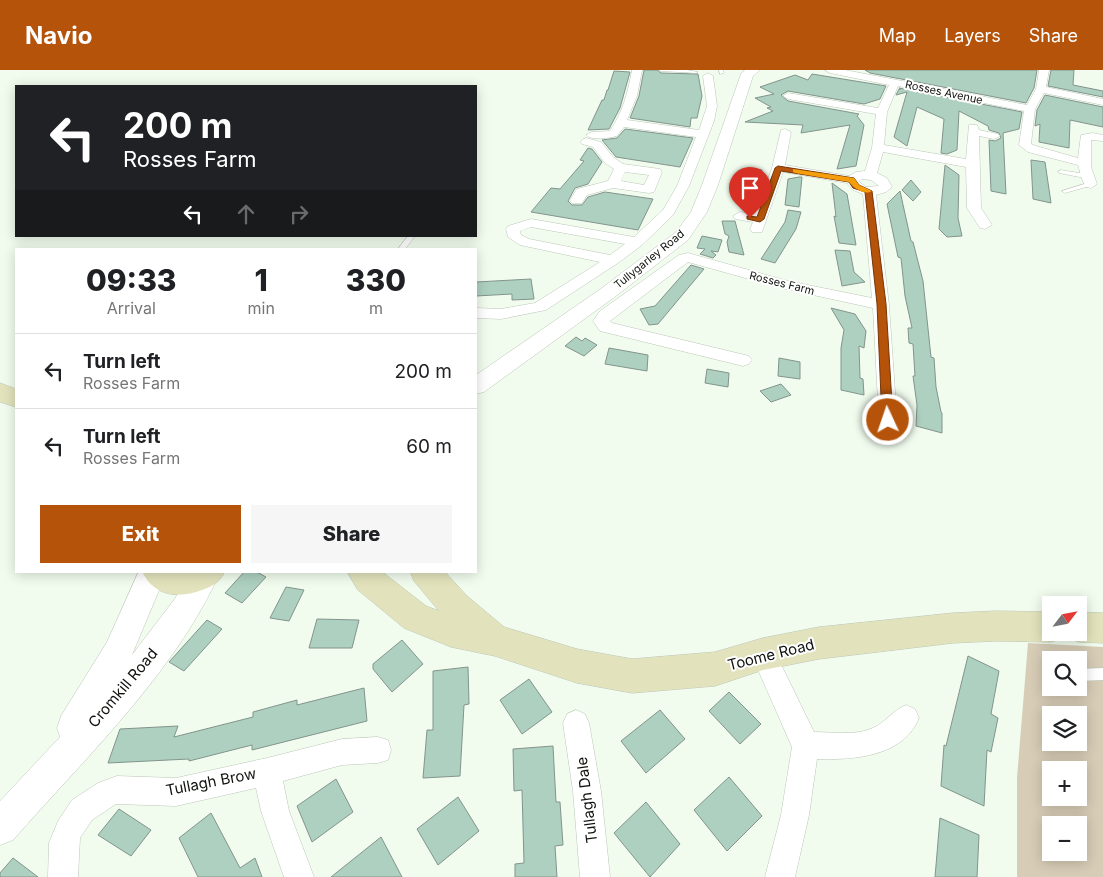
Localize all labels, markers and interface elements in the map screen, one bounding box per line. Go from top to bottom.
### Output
text: Navio [25,21,92,50]
text: Map [879,25,916,46]
text: Layers [944,25,1001,46]
text: Share [1029,25,1078,46]
street label: Rosses Avenue [904,77,984,107]
text: 200 m [123,104,232,146]
icon: left [40,105,105,170]
text: Rosses Farm [123,146,257,172]
pin [729,167,771,218]
icon: arrive [736,174,764,202]
icon: left [179,200,207,228]
icon: ahead [232,200,260,228]
icon: right [285,200,313,228]
street label: Tullygarley Road [611,226,687,292]
text: 09:33 [86,262,177,298]
text: 1 [255,262,268,298]
text: 330 [346,262,406,298]
street label: Rosses Farm [748,268,816,298]
text: Arrival [107,298,156,318]
text: min [248,298,275,318]
text: m [369,298,383,318]
text: Turn left [83,350,161,373]
icon: left [40,357,68,385]
text: 200 m [394,360,452,383]
text: Rosses Farm [83,373,180,393]
position arrow [861,393,913,445]
text: Turn left [83,425,161,448]
icon: left [40,432,68,460]
text: 60 m [406,435,452,458]
text: Rosses Farm [83,448,180,468]
button: Exit [40,505,241,563]
button: Share [251,505,452,563]
north arrow [1042,596,1088,641]
map controls [1042,596,1087,861]
street label: Toome Road [726,635,816,674]
street label: Cromkill Road [84,644,161,731]
button: search [1042,651,1087,696]
button: layers [1042,706,1087,751]
street label: Tullagh Dale [572,756,601,844]
button: + [1042,761,1087,806]
street label: Tullagh Brow [164,763,258,800]
button: − [1042,816,1087,861]

